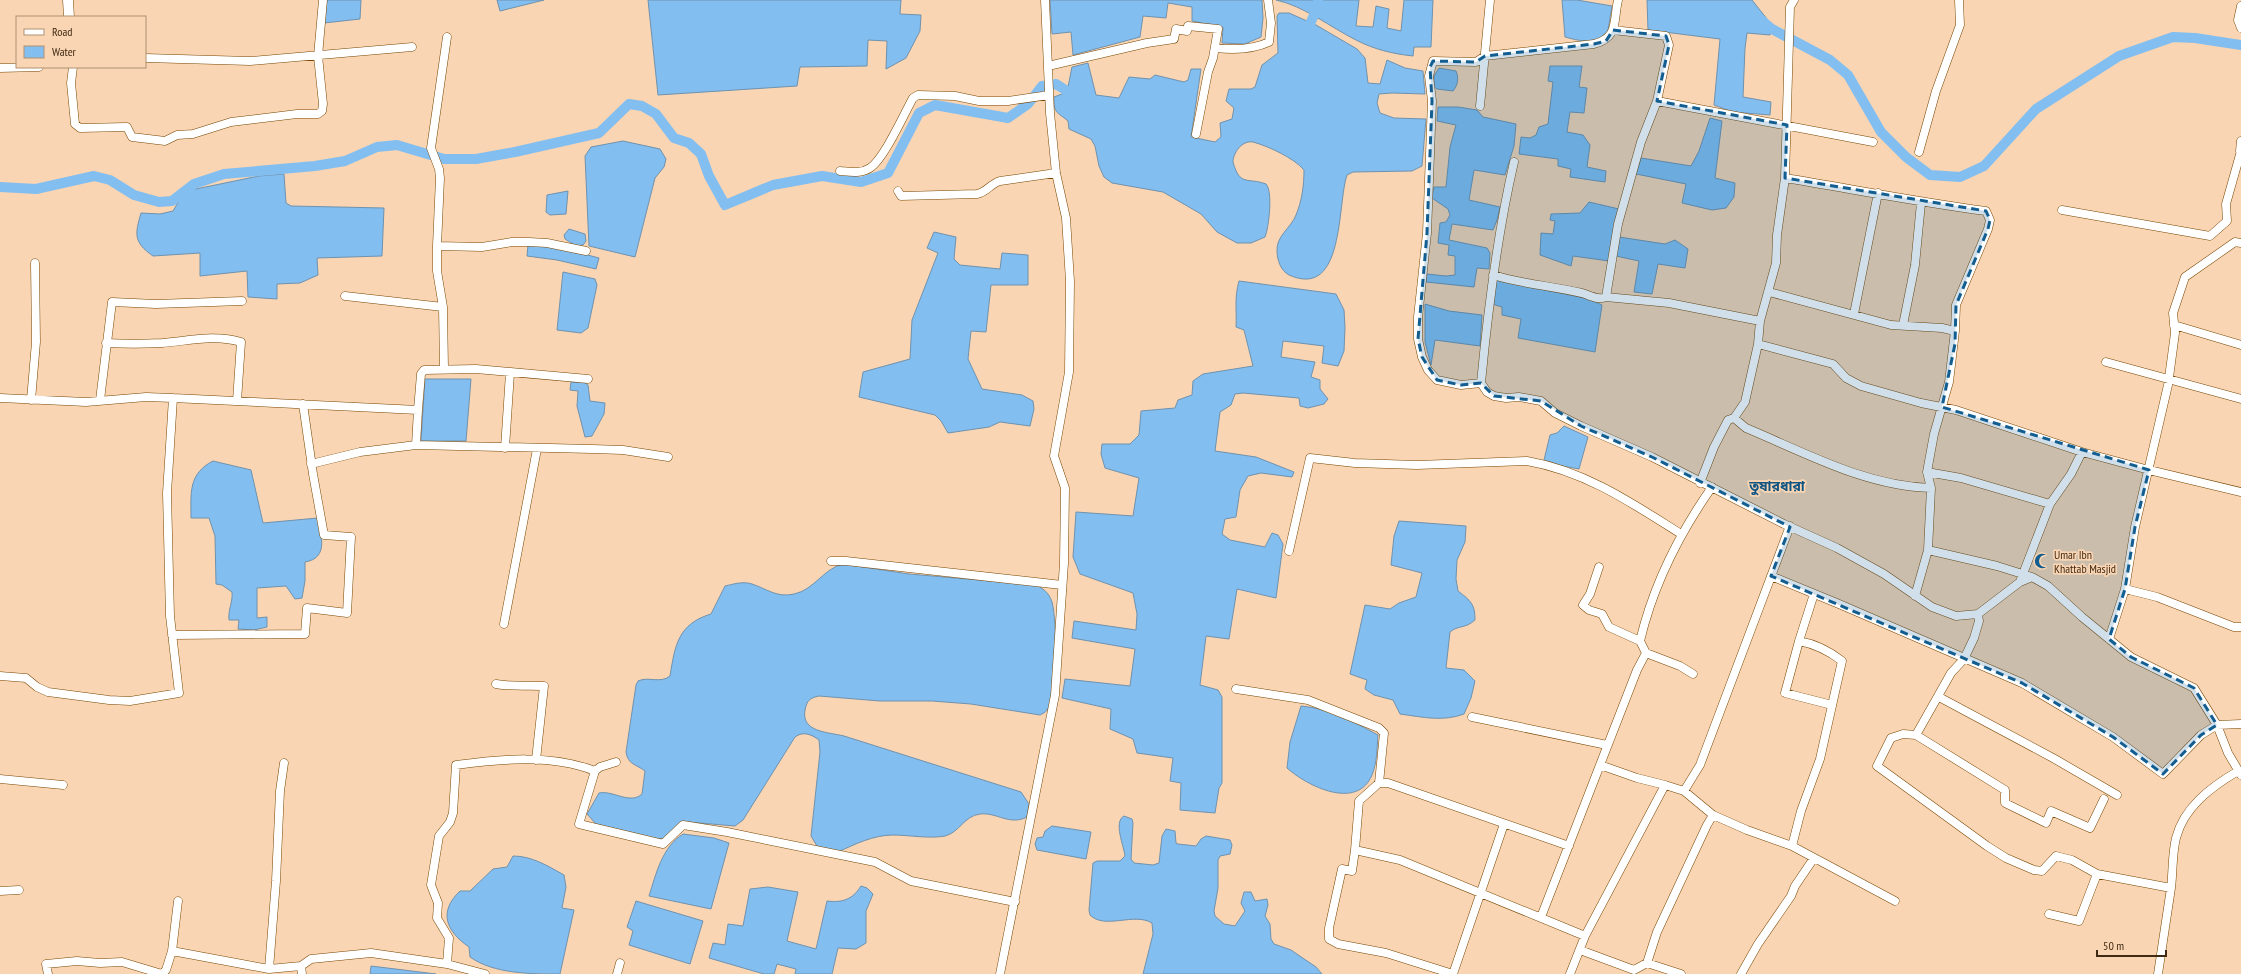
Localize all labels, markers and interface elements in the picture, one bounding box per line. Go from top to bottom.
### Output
legend [16,16,146,68]
text: Road [52,24,72,39]
text: Water [52,44,77,59]
district label: তুষারধারা [1748,477,1806,496]
place label: Umar Ibn Khattab Masjid [2054,547,2116,576]
mosque icon: Umar Ibn Khattab Masjid [2033,552,2051,570]
scale bar [2097,932,2166,958]
text: 50 m [2103,938,2124,953]

